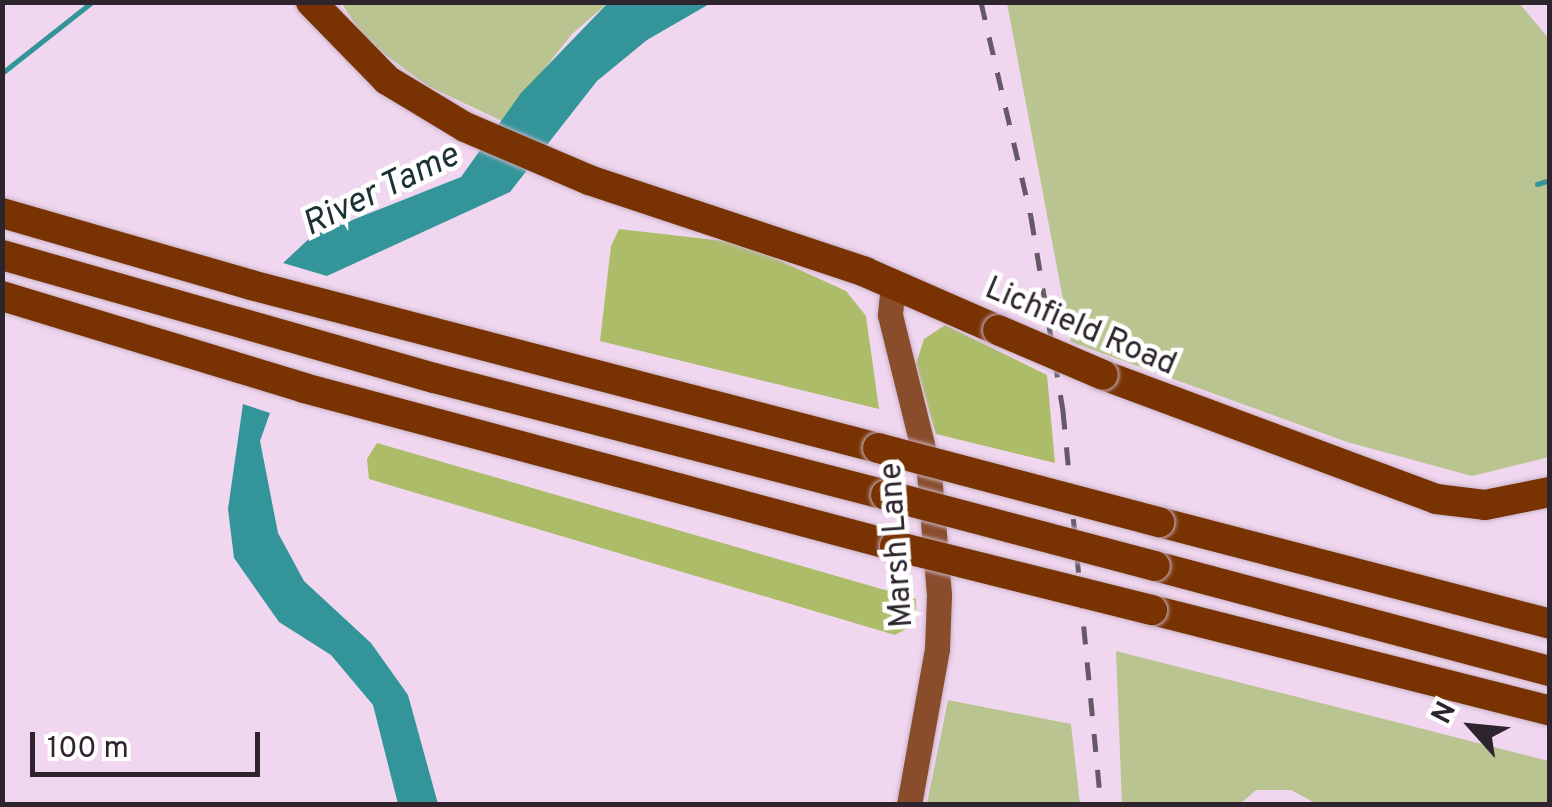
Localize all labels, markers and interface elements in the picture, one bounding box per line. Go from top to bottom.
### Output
water label: River Tame [295,135,467,247]
street label: Lichfield Road [979,270,1181,386]
street label: Marsh Lane [873,461,923,629]
north arrow [1422,677,1522,777]
text: N [1425,696,1466,731]
scale bar [35,712,265,774]
text: 100 m [47,731,129,768]

